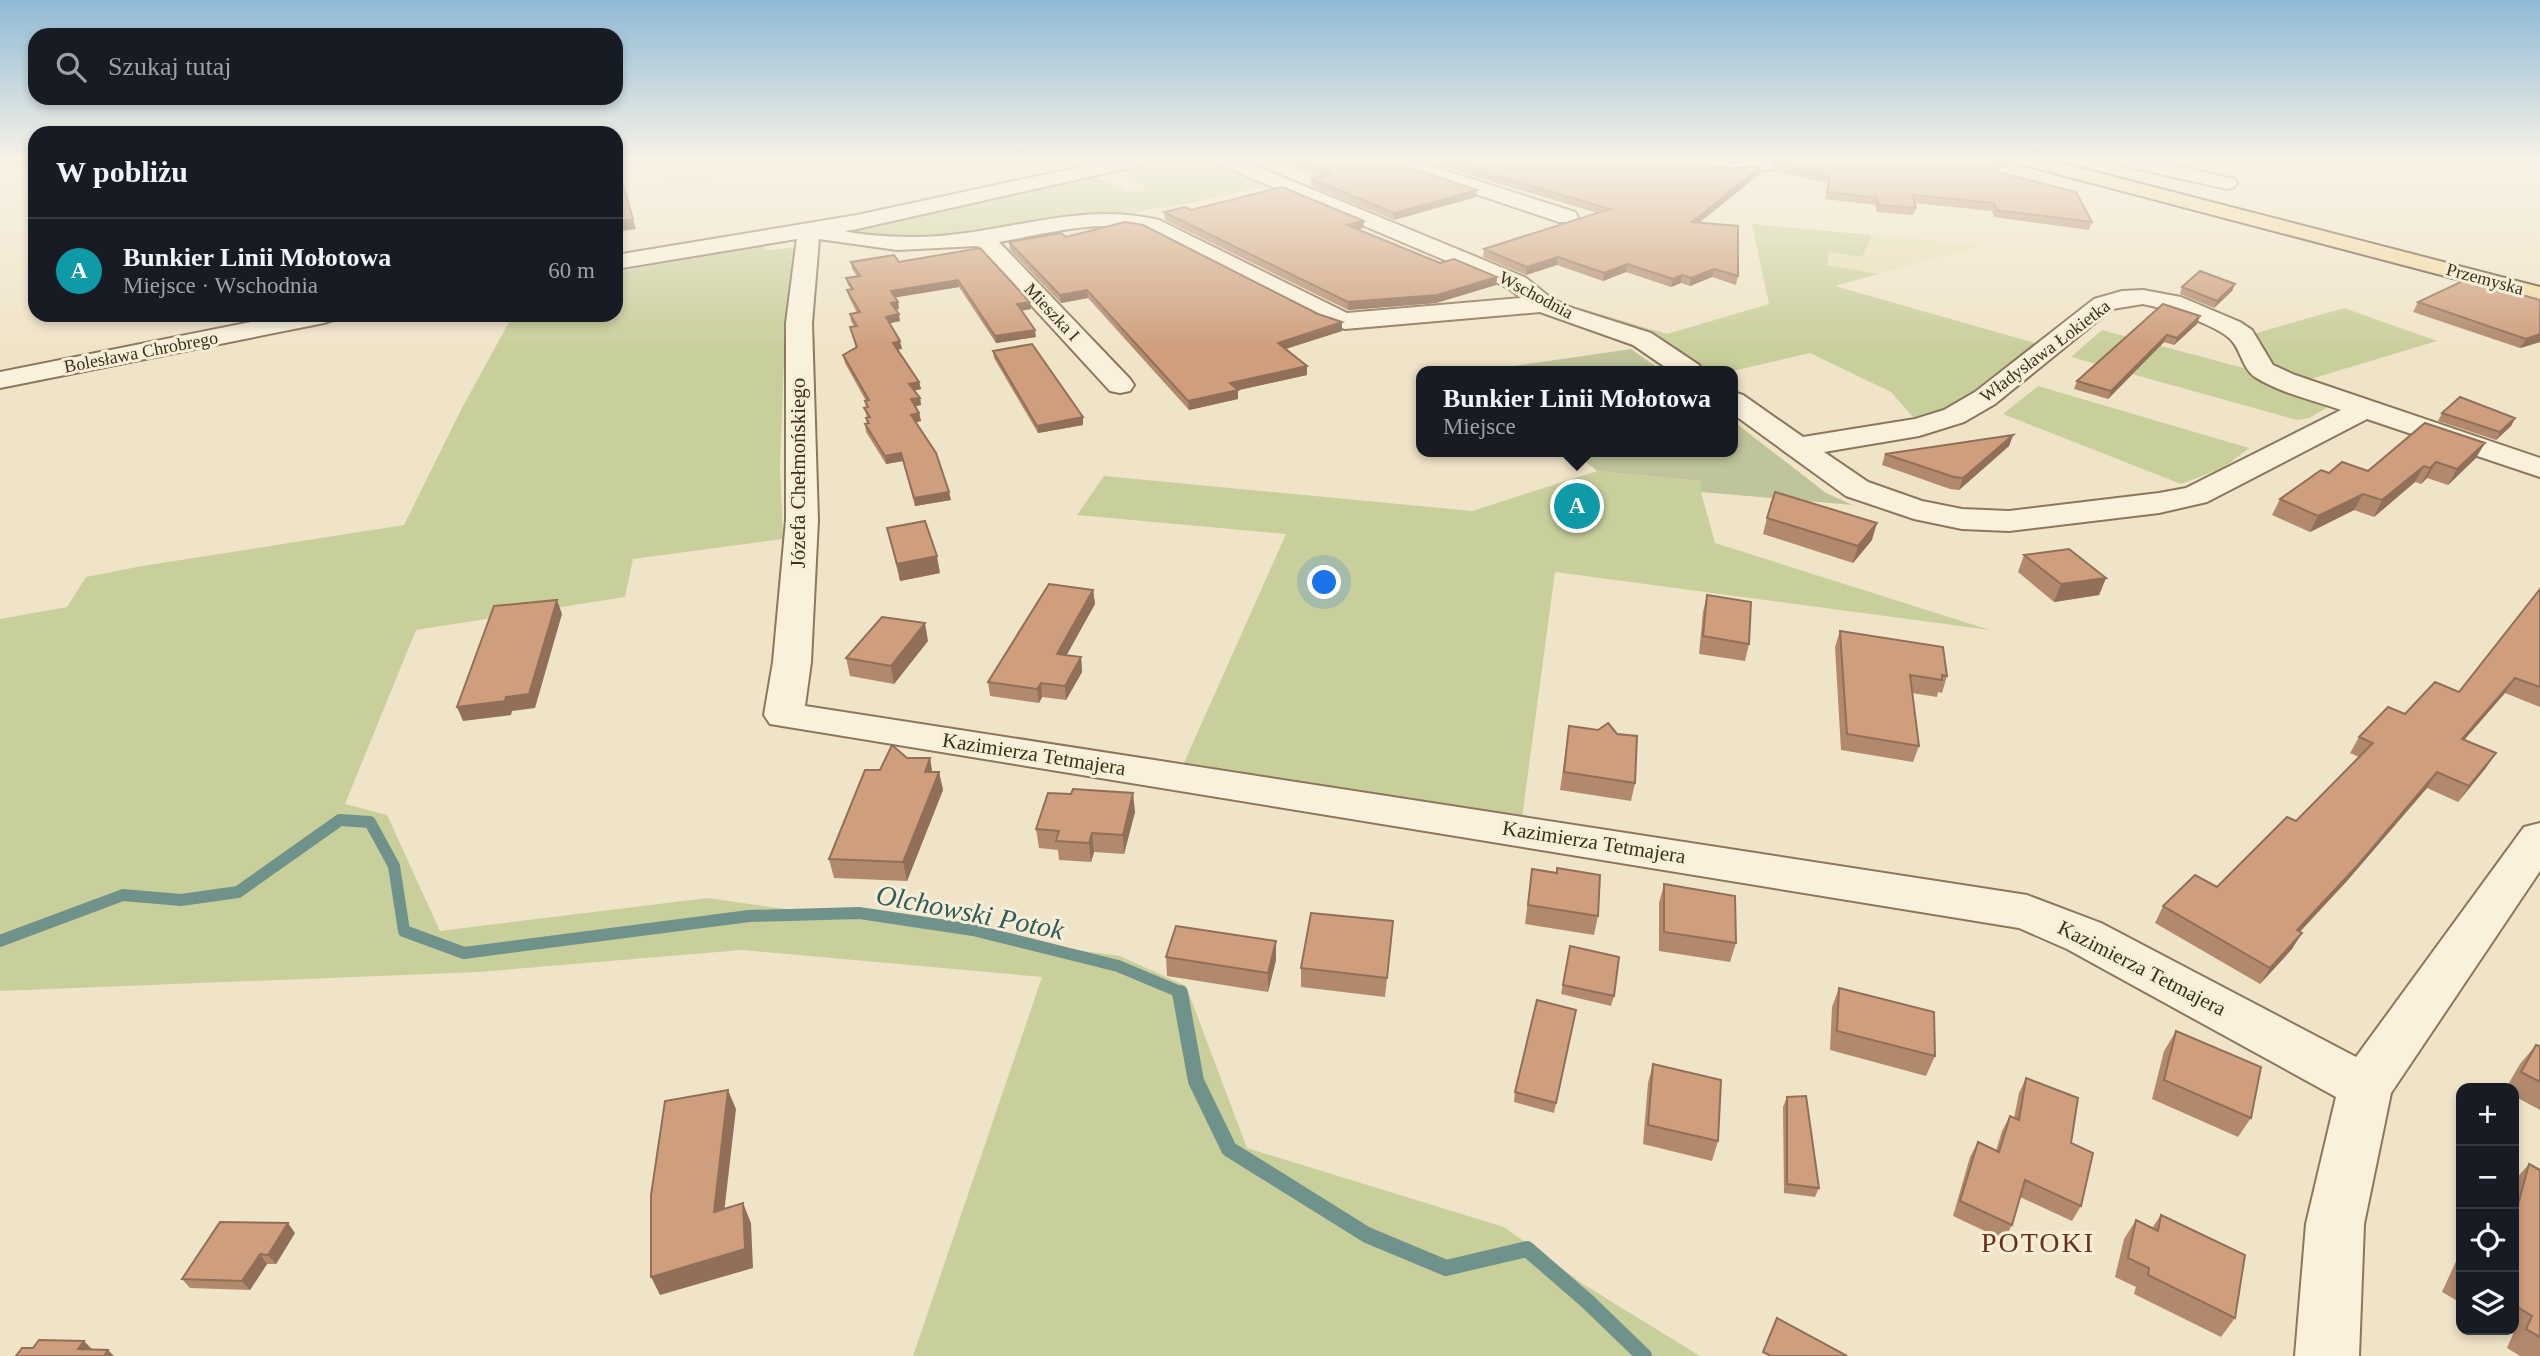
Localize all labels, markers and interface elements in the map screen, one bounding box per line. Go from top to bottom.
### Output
search box [28,28,623,105]
icon: search [52,48,90,86]
text: Szukaj tutaj [108,52,231,81]
text: W pobliżu [56,155,188,188]
text: Bunkier Linii Mołotowa [123,243,391,272]
text: A [71,258,87,283]
text: 60 m [548,258,595,283]
street label: Przemyska [2444,259,2526,299]
street label: Wschodnia [1496,267,1576,323]
text: Miejsce · Wschodnia [123,273,318,298]
street label: Mieszka I [1020,279,1084,345]
street label: Władysława Łokietka [1976,296,2114,406]
street label: Bolesława Chrobrego [62,327,220,377]
popup [1416,366,1738,457]
street label: Józefa Chełmońskiego [786,378,810,568]
text: Bunkier Linii Mołotowa [1443,384,1711,413]
text: Miejsce [1443,414,1516,439]
pin: A [1554,480,1600,532]
your location [1307,565,1341,599]
street label: Kazimierza Tetmajera [941,728,1128,780]
street label: Kazimierza Tetmajera [1501,816,1688,868]
water label: Olchowski Potok [874,879,1067,945]
street label: Kazimierza Tetmajera [2054,915,2231,1021]
map controls [2456,1083,2519,1335]
button: + [2456,1083,2519,1146]
button: − [2456,1146,2519,1209]
button: locate [2456,1209,2519,1272]
district label: POTOKI [1981,1227,2095,1258]
button: layers [2456,1272,2519,1335]

